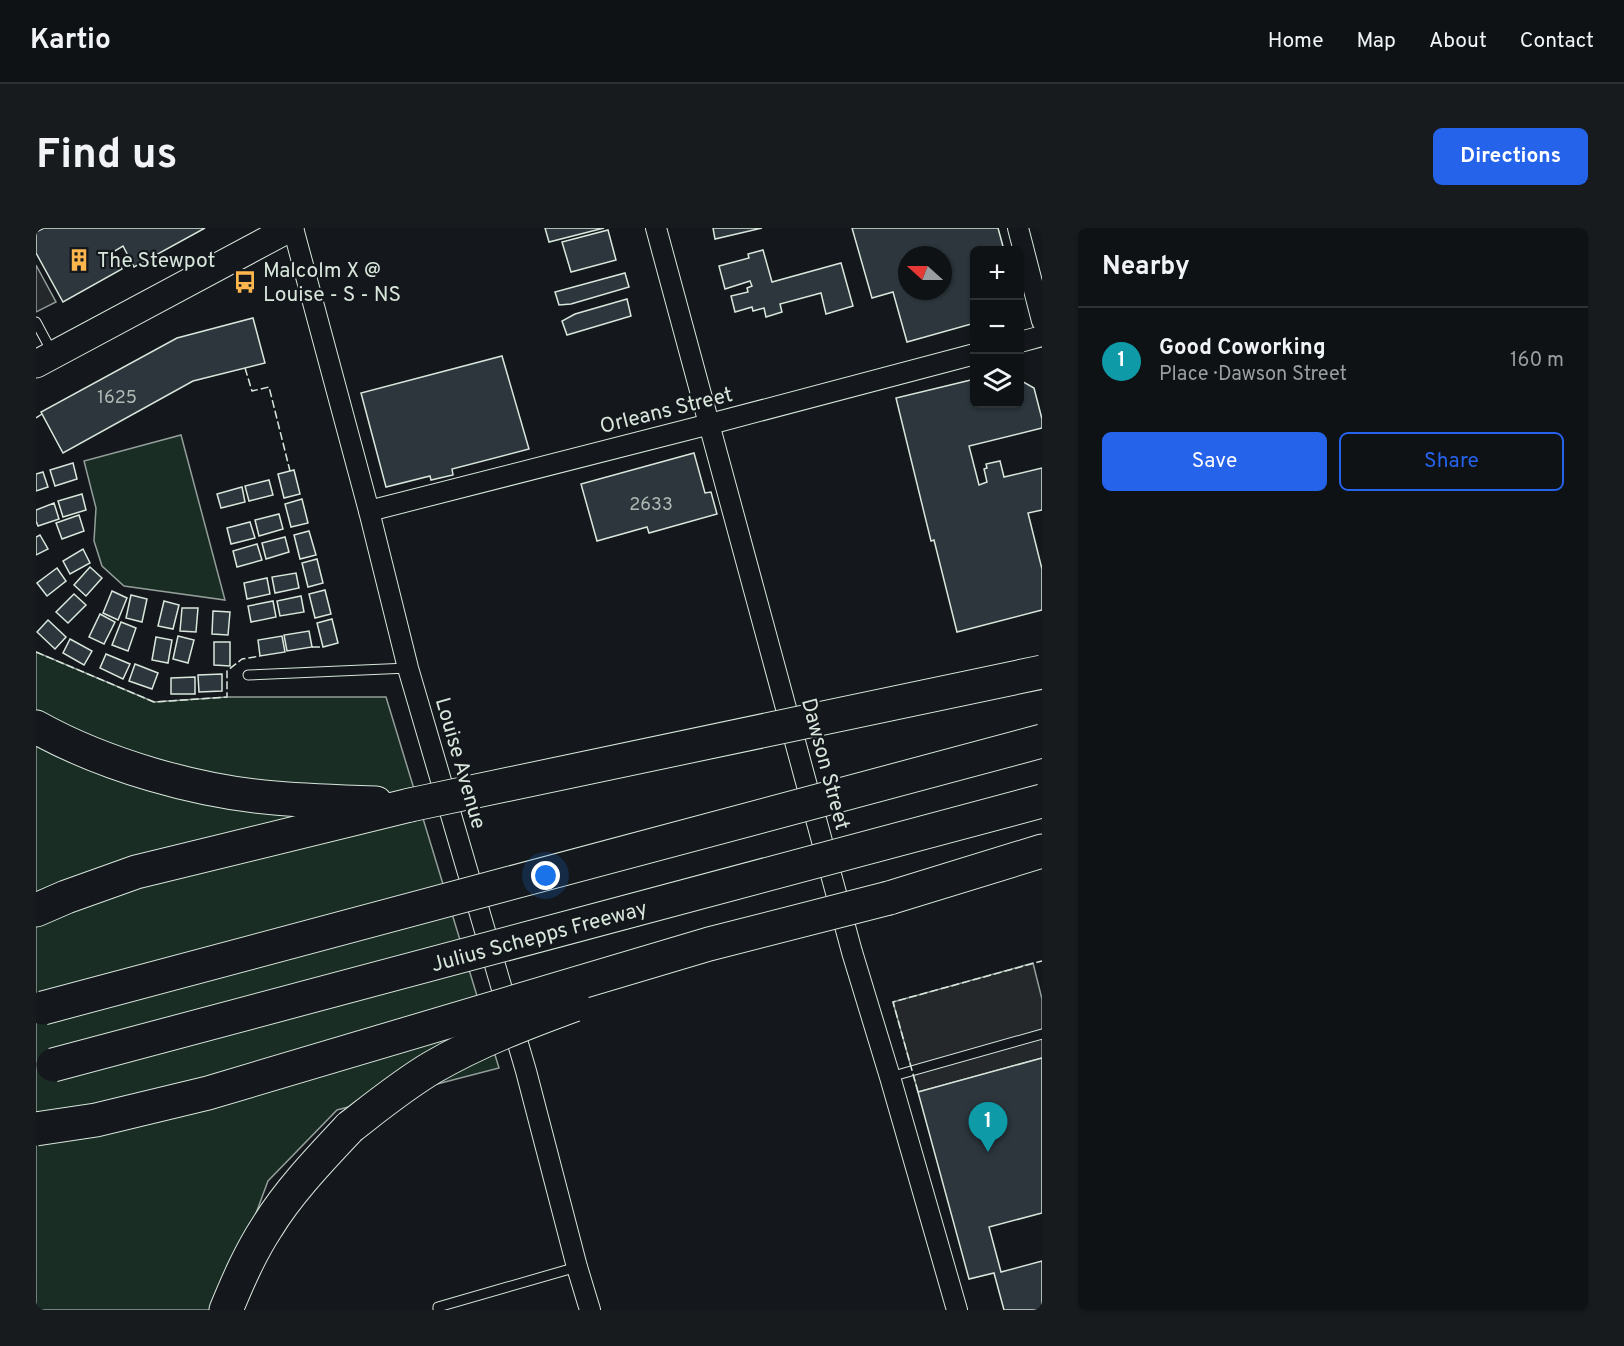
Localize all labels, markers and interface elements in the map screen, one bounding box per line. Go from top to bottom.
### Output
text: Kartio [30,23,111,59]
text: Home [1268,28,1324,55]
text: Map [1357,28,1396,55]
text: About [1429,28,1487,55]
text: Contact [1520,28,1594,55]
button: Directions [1433,128,1588,185]
text: Find us [36,130,177,183]
north arrow [898,246,952,300]
map controls [970,246,1024,408]
button: + [970,246,1024,300]
building icon: The Stewpot [66,247,92,273]
place label: The Stewpot [97,248,215,275]
text: Nearby [1102,251,1190,284]
place label: Malcolm X @ Louise - S - NS [263,258,401,309]
bus stop icon: Malcolm X @ Louise - S - NS [232,269,258,295]
button: − [970,300,1024,354]
text: Good Coworking [1159,335,1326,362]
text: 1 [1118,348,1126,374]
text: 160 m [1510,348,1564,374]
button: layers [970,354,1024,408]
text: Place · Dawson Street [1159,362,1347,388]
street label: Orleans Street [597,382,736,441]
house number: 1625 [97,387,137,410]
button: Save [1102,432,1327,491]
button: Share [1339,432,1564,491]
house number: 2633 [629,494,673,517]
street label: Louise Avenue [428,694,491,832]
street label: Dawson Street [794,695,855,833]
your location [531,861,560,890]
street label: Julius Schepps Freeway [428,896,651,979]
pin: 1 [968,1102,1008,1152]

